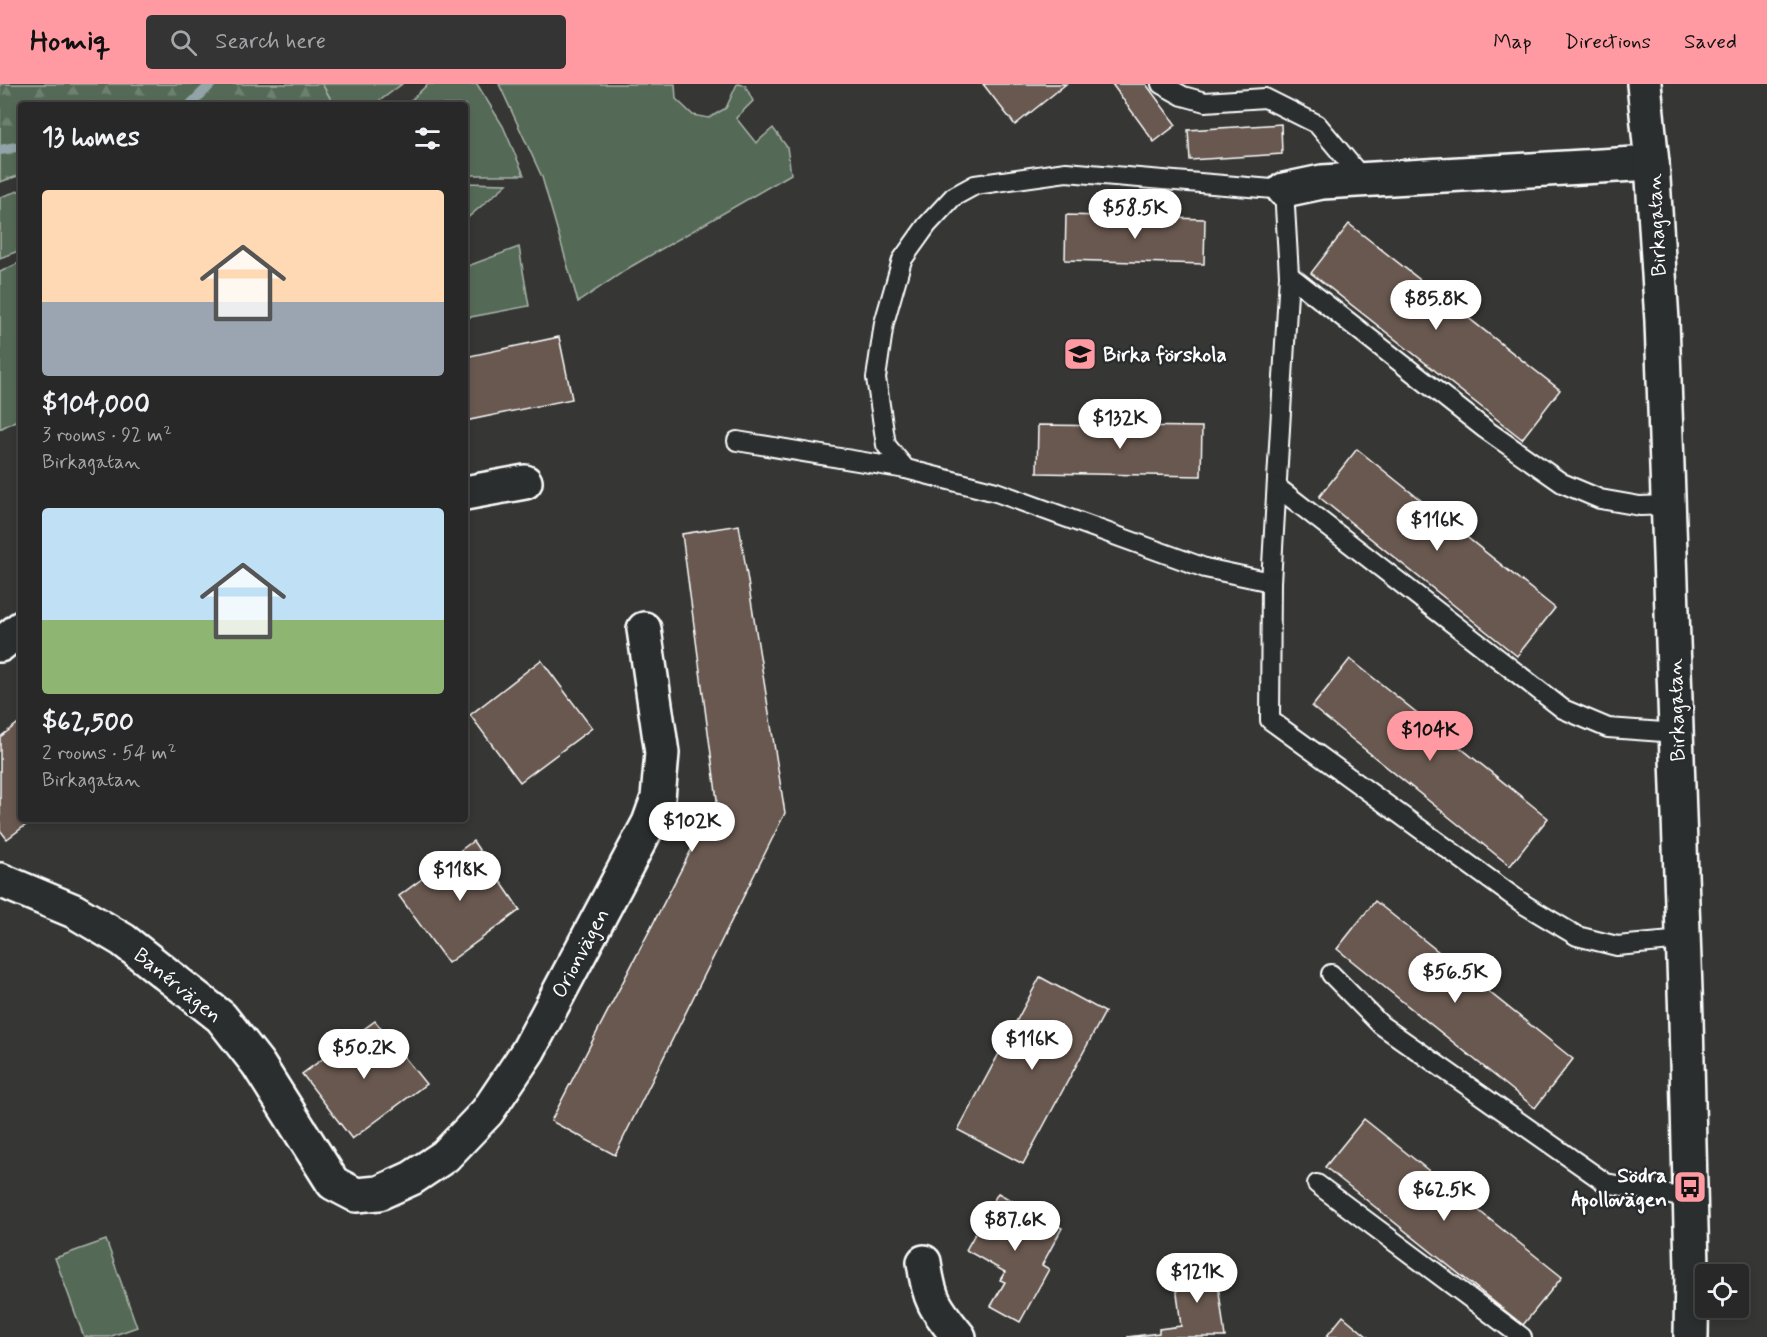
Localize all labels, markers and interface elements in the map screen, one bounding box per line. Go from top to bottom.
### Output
search box [146,15,566,69]
text: Homiq [30,24,110,61]
icon: search [167,26,200,59]
text: Search here [215,28,326,56]
text: Map [1493,28,1532,56]
text: Directions [1565,28,1651,56]
text: Saved [1684,28,1737,56]
text: 13 homes [42,121,140,155]
icon: filters [411,122,444,155]
street label: Birkagatan [1640,172,1674,277]
pin: $58.5K [1086,189,1184,240]
text: $58.5K [1103,195,1168,222]
icon: home [189,229,297,337]
pin: $85.8K [1387,280,1485,331]
text: $85.8K [1404,286,1468,313]
school or university icon: Birka förskola [1062,336,1098,372]
place label: Birka förskola [1103,341,1227,369]
text: $104,000 [42,388,150,422]
pin: $132K [1078,399,1162,450]
text: $132K [1092,405,1148,432]
text: 3 rooms · 92 m² [42,422,172,449]
text: Birkagatan [42,449,140,476]
pin: $116K [1395,501,1479,552]
text: $116K [1411,507,1463,534]
icon: home [189,547,297,655]
street label: Birkagatan [1661,657,1693,762]
text: $62,500 [42,706,134,740]
pin: $104K [1388,711,1472,762]
text: $104K [1401,717,1459,744]
text: 2 rooms · 54 m² [42,740,176,767]
text: Birkagatan [42,767,140,794]
pin: $102K [650,802,734,853]
text: $102K [663,808,721,835]
pin: $118K [418,851,502,902]
text: $118K [433,857,487,884]
street label: Orionvägen [545,904,616,1003]
street label: Banérvägen [127,942,227,1030]
pin: $56.5K [1406,953,1504,1004]
text: $56.5K [1422,959,1488,986]
pin: $116K [990,1020,1074,1071]
text: $116K [1006,1026,1058,1053]
pin: $50.2K [315,1029,413,1080]
text: $50.2K [332,1035,396,1062]
place label: Södra Apollovägen [1571,1162,1667,1215]
bus stop icon: Södra Apollovägen [1672,1169,1708,1205]
pin: $62.5K [1395,1171,1493,1222]
text: $62.5K [1413,1177,1475,1204]
pin: $87.6K [966,1201,1064,1252]
text: $87.6K [984,1207,1046,1234]
pin: $121K [1155,1253,1239,1304]
text: $121K [1170,1259,1224,1286]
map controls [1695,1264,1749,1318]
button: locate [1695,1264,1749,1318]

